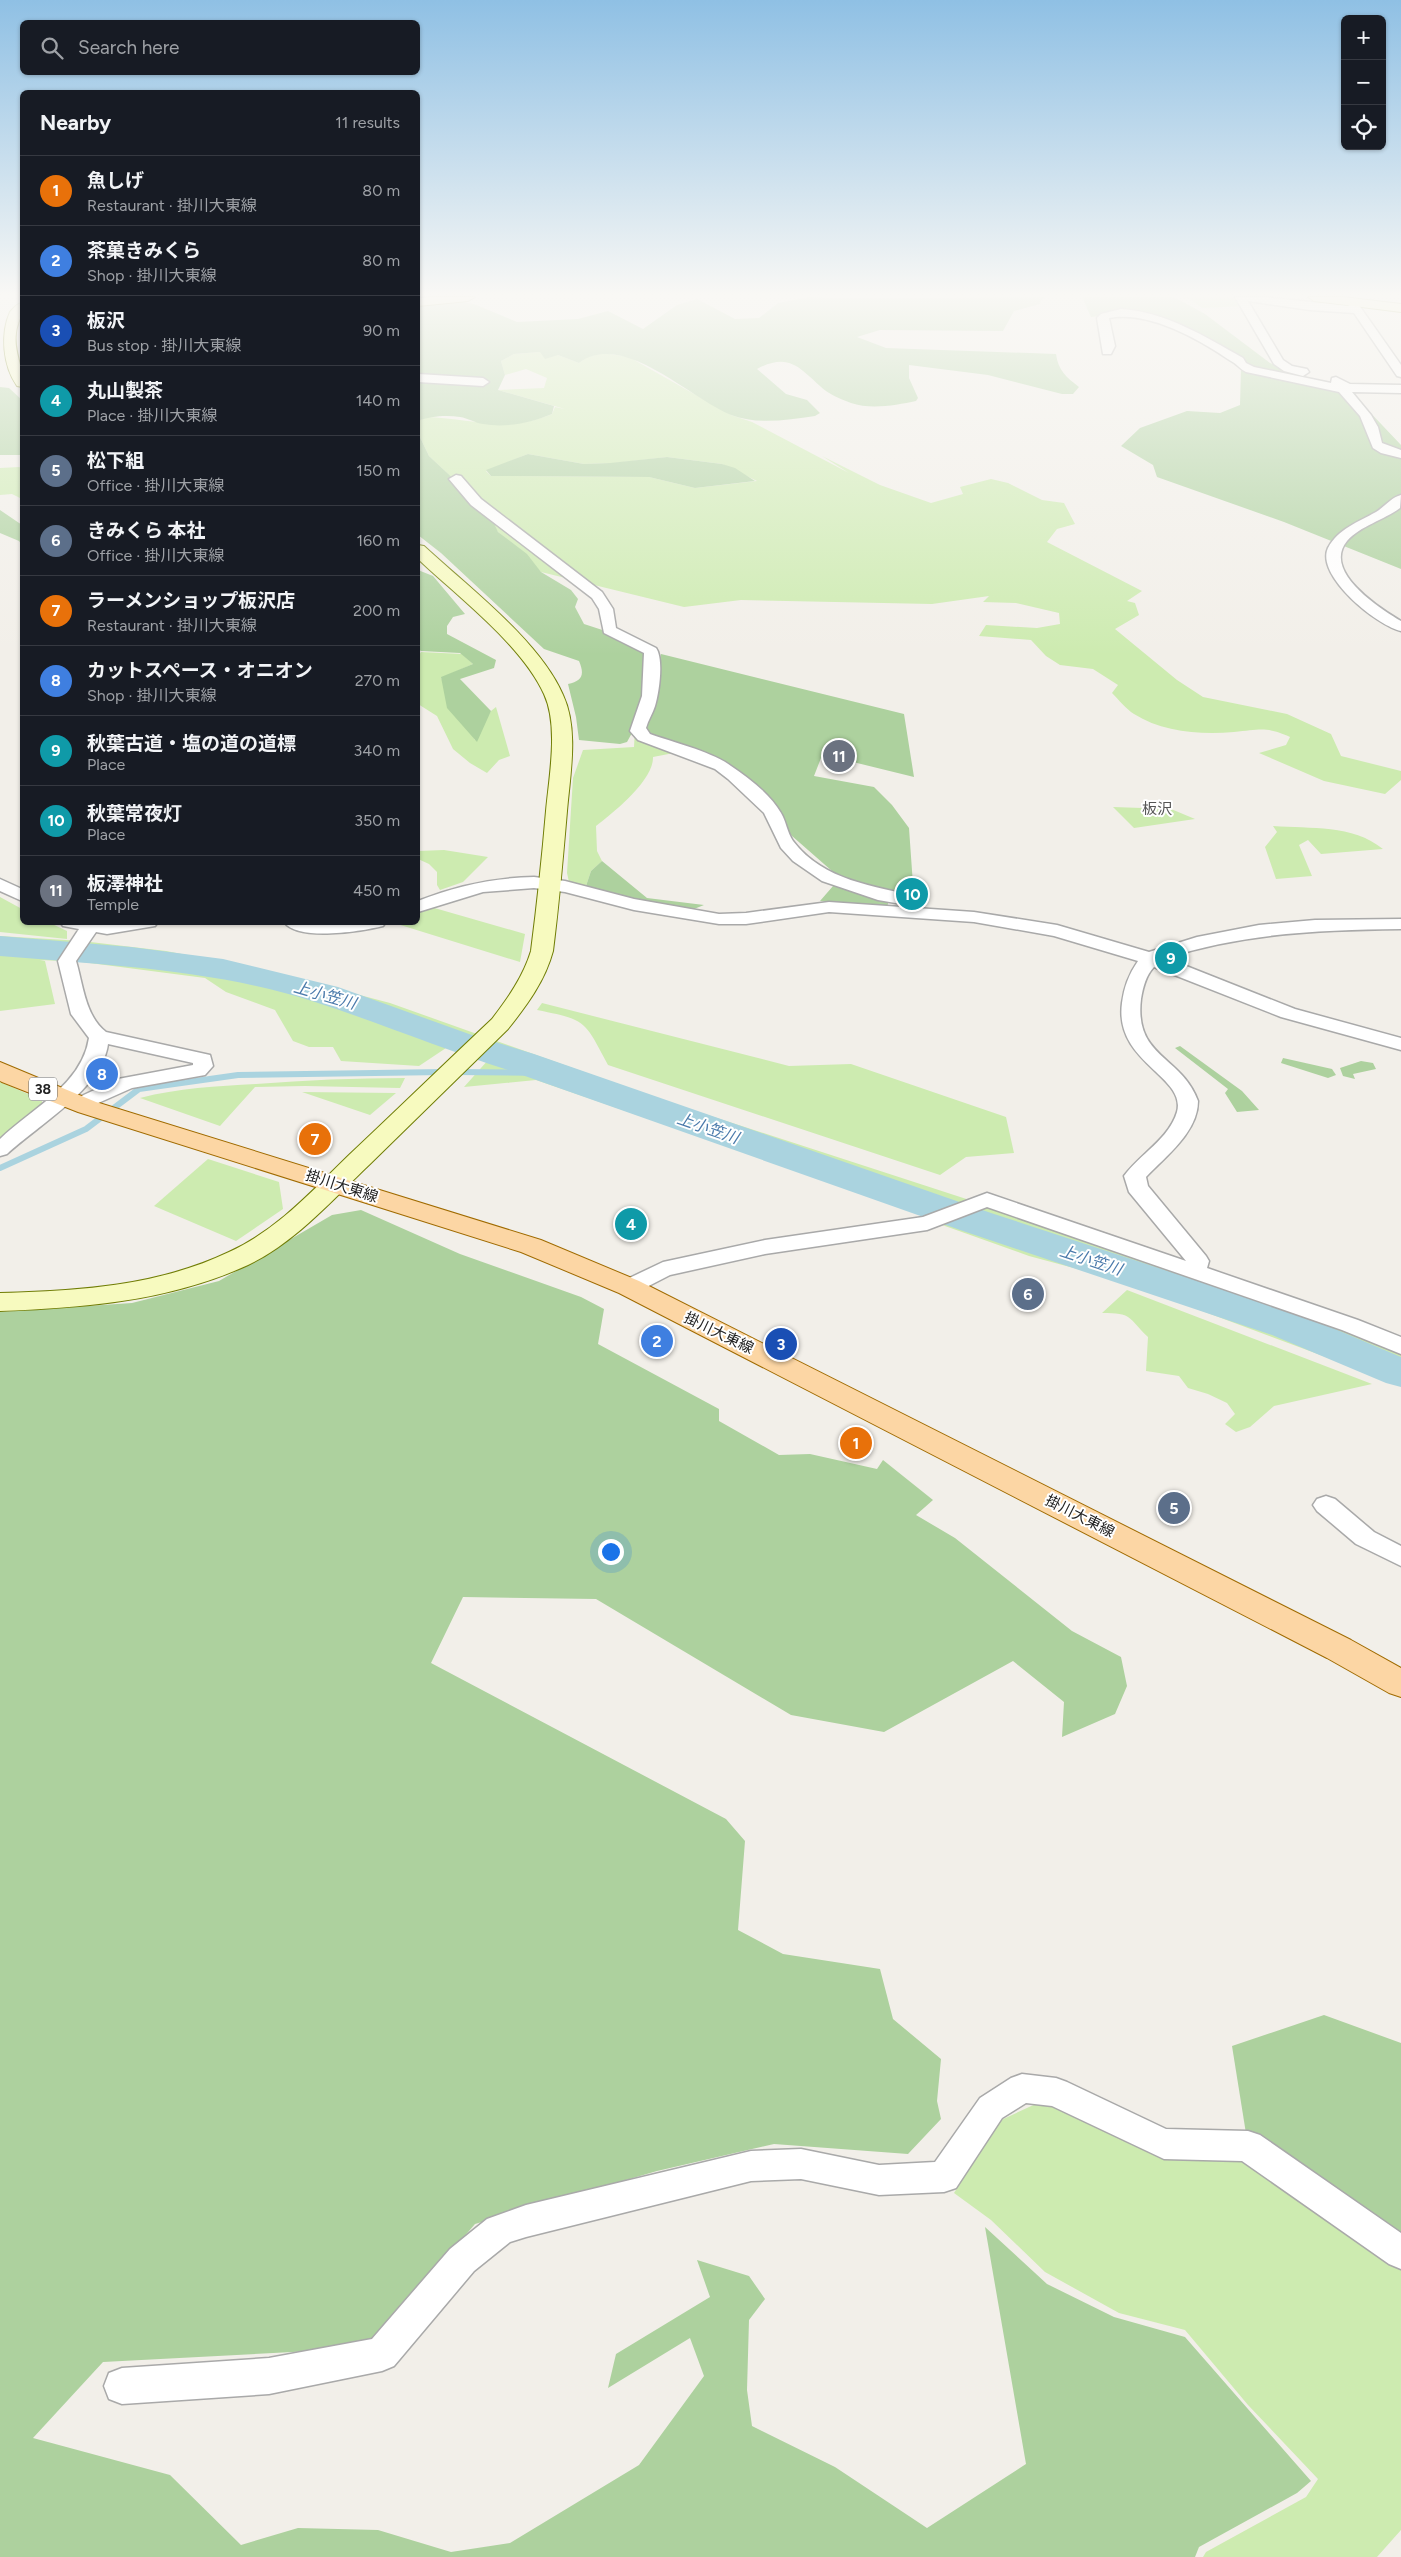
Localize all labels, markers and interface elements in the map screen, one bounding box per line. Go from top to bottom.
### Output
map controls [1341,15,1386,150]
button: + [1341,15,1386,60]
search box [20,20,420,75]
icon: search [38,34,66,62]
text: Search here [78,36,180,59]
button: − [1341,60,1386,105]
button: locate [1341,105,1386,150]
text: Nearby [40,110,111,135]
text: 11 results [335,113,400,132]
text: 魚しげ [87,169,144,192]
text: 1 [53,181,59,200]
text: 80 m [362,181,400,200]
text: Restaurant · 掛川大東線 [87,196,257,215]
text: 茶菓きみくら [87,239,201,262]
text: 2 [51,251,61,270]
text: 80 m [362,251,400,270]
text: Shop · 掛川大東線 [87,266,216,285]
text: 板沢 [87,309,125,332]
text: 3 [52,321,60,340]
text: 90 m [363,321,400,340]
text: Bus stop · 掛川大東線 [87,336,241,355]
text: 丸山製茶 [87,379,163,402]
text: 4 [51,391,61,410]
text: 140 m [356,391,400,410]
text: Place · 掛川大東線 [87,406,217,425]
text: 松下組 [87,449,144,472]
text: 5 [51,461,61,480]
text: 150 m [356,461,400,480]
text: Office · 掛川大東線 [87,476,224,495]
text: きみくら 本社 [87,519,206,542]
text: 6 [51,531,61,550]
text: 160 m [357,531,400,550]
text: Office · 掛川大東線 [87,546,224,565]
text: ラーメンショップ板沢店 [87,589,295,612]
text: 7 [52,601,60,620]
text: 200 m [353,601,400,620]
text: Restaurant · 掛川大東線 [87,616,257,635]
text: カットスペース・オニオン [87,659,313,682]
text: 8 [51,671,61,690]
text: 270 m [355,671,400,690]
text: Shop · 掛川大東線 [87,686,216,705]
text: 秋葉古道・塩の道の道標 [87,732,296,755]
pin: 11 [823,737,855,775]
text: 9 [51,741,61,760]
text: 340 m [354,741,400,760]
text: Place [87,755,125,774]
district label: 板沢 [1142,800,1172,818]
text: 秋葉常夜灯 [87,802,182,825]
text: 10 [47,811,65,830]
text: 350 m [354,811,400,830]
text: Place [87,825,125,844]
text: 板澤神社 [87,872,163,895]
pin: 10 [896,875,928,913]
text: 11 [49,881,63,900]
text: 450 m [353,881,400,900]
text: Temple [87,895,139,914]
pin: 9 [1155,939,1187,977]
water label: 上小笠川 [292,977,360,1014]
pin: 8 [86,1055,118,1093]
road number: 38 [29,1078,57,1100]
water label: 上小笠川 [675,1109,743,1148]
pin: 7 [299,1120,331,1158]
street label: 掛川大東線 [304,1166,380,1206]
pin: 4 [615,1205,647,1243]
water label: 上小笠川 [1058,1241,1126,1280]
pin: 6 [1012,1275,1044,1313]
street label: 掛川大東線 [681,1308,757,1358]
pin: 2 [641,1322,673,1360]
pin: 3 [765,1325,797,1363]
pin: 1 [840,1424,872,1462]
pin: 5 [1158,1489,1190,1527]
street label: 掛川大東線 [1042,1491,1118,1541]
your location [598,1539,624,1565]

